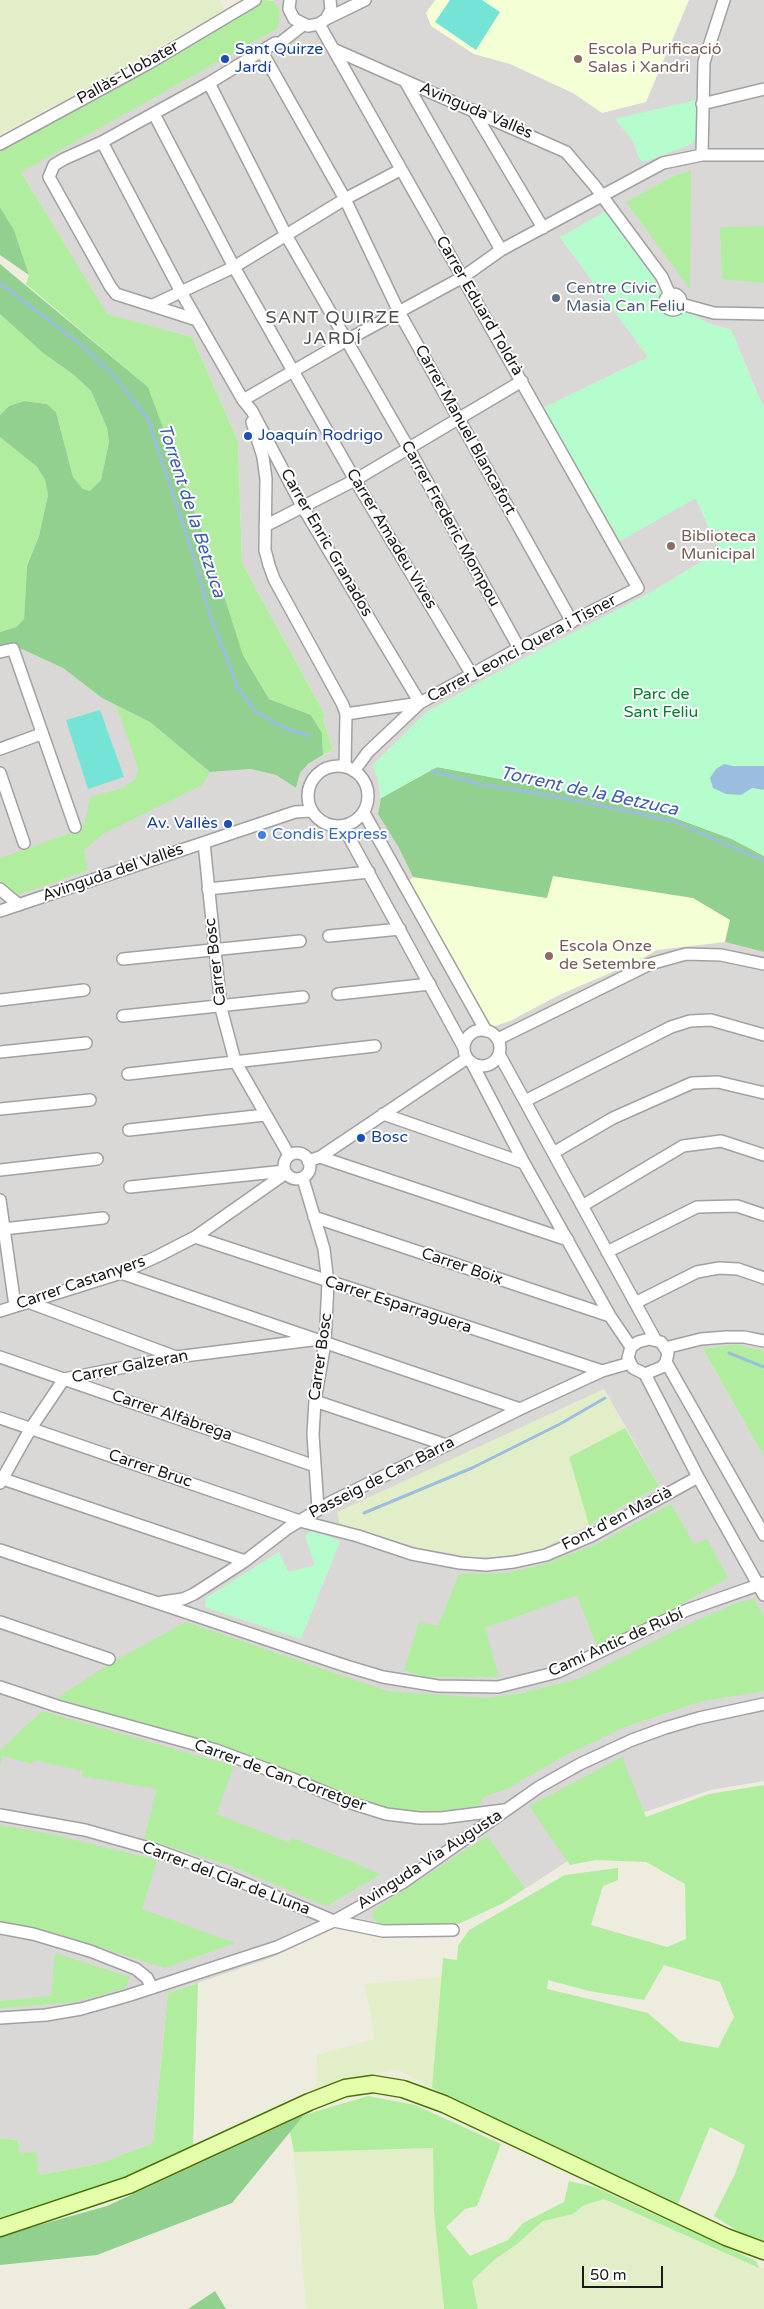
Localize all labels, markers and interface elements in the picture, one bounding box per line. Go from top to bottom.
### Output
street label: Pallàs-Llobater [74,37,182,109]
place label: Sant Quirze Jardí [235,40,323,78]
place label: Escola Purificació Salas i Xandri [588,40,722,78]
marker: Sant Quirze Jardí [219,53,231,65]
marker: Escola Purificació Salas i Xandri [572,53,584,65]
street label: Avinguda Vallès [417,79,535,143]
street label: Carrer Eduard Toldrà [431,233,527,379]
place label: Centre Cívic Masia Can Feliu [566,279,685,317]
marker: Centre Cívic Masia Can Feliu [550,292,562,304]
district label: SANT QUIRZE JARDÍ [264,307,402,350]
street label: Carrer Manuel Blancafort [410,342,520,518]
water label: Torrent de la Betzuca [153,421,229,601]
place label: Joaquín Rodrigo [258,426,383,446]
marker: Joaquín Rodrigo [242,430,254,442]
street label: Carrer Frederic Mompou [396,438,504,610]
street label: Carrer Amadeu Vives [342,465,440,613]
street label: Carrer Enric Granados [276,466,376,620]
place label: Biblioteca Municipal [681,527,756,565]
marker: Biblioteca Municipal [665,540,677,552]
street label: Carrer Leonci Quera i Tisner [424,591,620,707]
park label: Parc de Sant Feliu [624,685,698,723]
water label: Torrent de la Betzuca [498,763,680,821]
place label: Av. Vallès [147,814,218,834]
marker: Av. Vallès [222,818,234,830]
place label: Condis Express [272,825,388,845]
marker: Condis Express [256,829,268,841]
street label: Avinguda del Vallès [40,840,186,906]
street label: Carrer Bosc [201,917,231,1007]
place label: Escola Onze de Setembre [559,937,656,975]
marker: Escola Onze de Setembre [543,950,555,962]
place label: Bosc [371,1128,408,1148]
marker: Bosc [355,1132,367,1144]
street label: Carrer Boix [419,1244,505,1290]
street label: Carrer Castanyers [14,1252,148,1314]
street label: Carrer Esparraguera [322,1272,474,1338]
street label: Carrer Bosc [305,1312,337,1402]
street label: Carrer Galzeran [70,1346,190,1388]
street label: Carrer Alfàbrega [109,1386,235,1446]
street label: Passeig de Can Barra [306,1433,458,1523]
street label: Carrer Bruc [106,1446,194,1492]
street label: Font d'en Macià [559,1483,675,1555]
street label: Camí Antic de Rubí [546,1605,686,1681]
street label: Carrer de Can Corretger [191,1736,369,1816]
street label: Avinguda Via Augusta [354,1806,506,1914]
street label: Carrer del Clar de Lluna [139,1838,313,1920]
scale bar [584,2256,665,2288]
text: 50 m [590,2266,627,2284]

